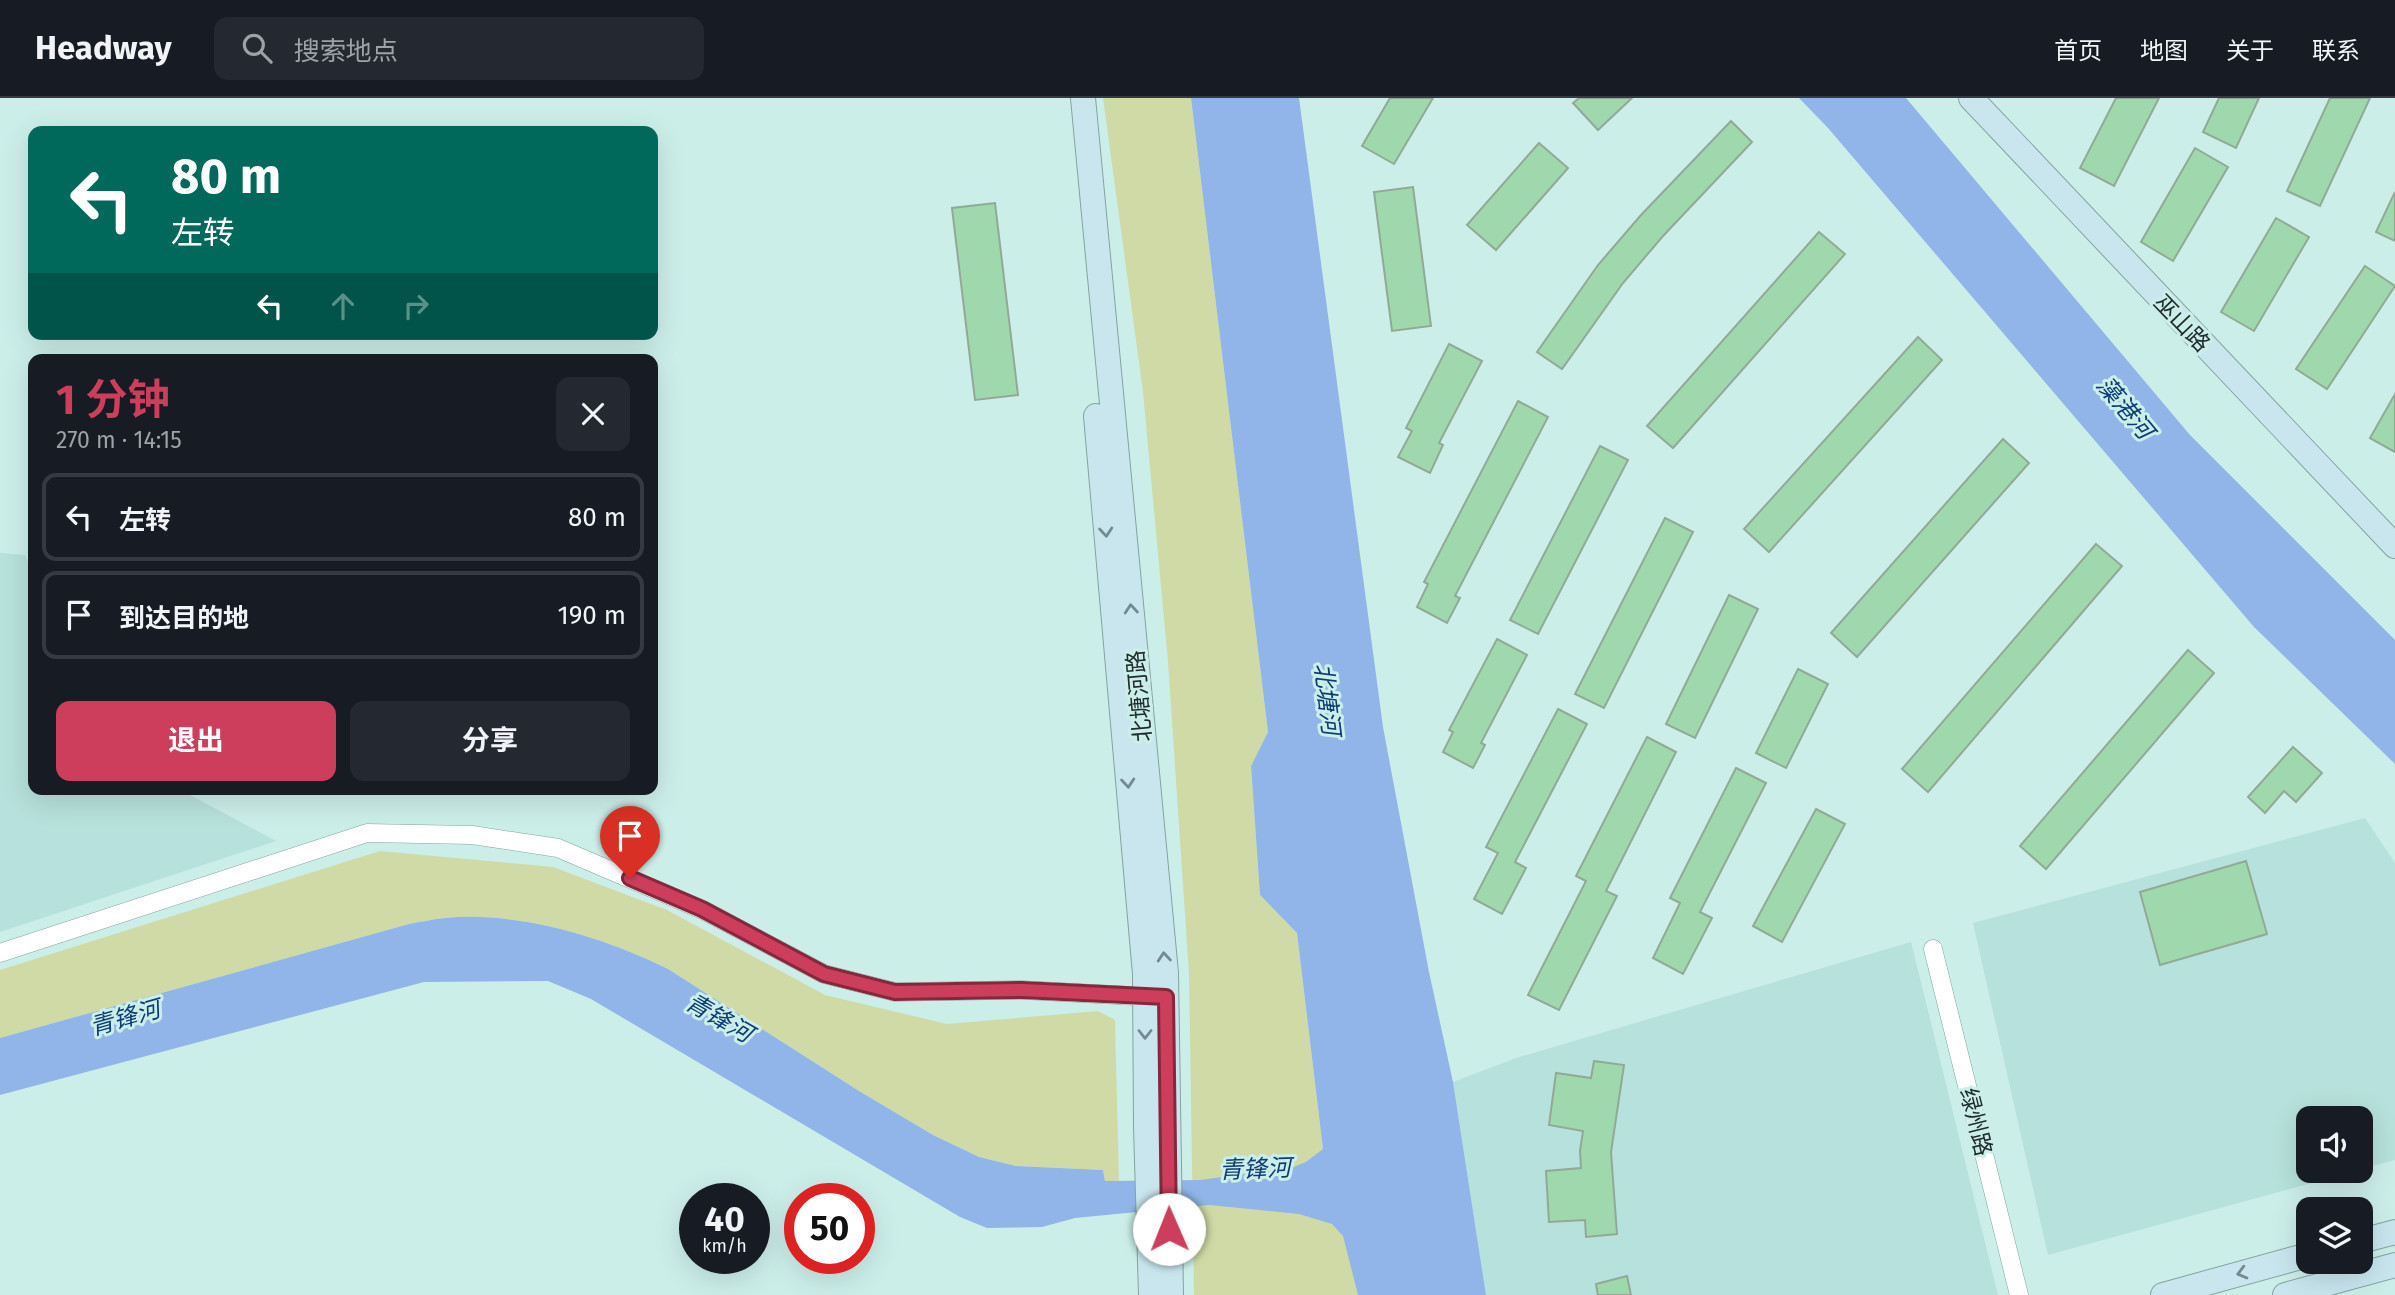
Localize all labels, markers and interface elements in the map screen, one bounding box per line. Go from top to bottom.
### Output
search box [214,17,704,80]
text: Headway [35,28,172,68]
icon: search [238,29,276,67]
text: 搜索地点 [294,36,398,67]
text: 首页 [2054,37,2102,65]
text: 地图 [2140,37,2188,65]
text: 关于 [2226,37,2274,65]
text: 联系 [2312,37,2360,65]
text: 80 m [171,147,281,206]
icon: left [56,154,147,245]
text: 左转 [171,214,235,252]
icon: left [251,287,289,325]
icon: ahead [324,287,362,325]
icon: right [397,287,435,325]
street label: 巫山路 [2148,288,2216,358]
water label: 藻港河 [2091,371,2161,448]
text: 1 分钟 [56,375,169,425]
button: close [556,377,630,451]
text: 270 m · 14:15 [56,426,182,454]
icon: left [60,498,98,536]
text: 80 m [568,502,626,533]
text: 左转 [119,505,171,536]
one-way arrow [1098,527,1113,538]
icon: arrive [60,596,98,634]
text: 190 m [557,600,626,631]
text: 到达目的地 [119,603,249,634]
one-way arrow [1124,603,1139,614]
street label: 北塘河路 [1121,649,1157,743]
water label: 北塘河 [1309,662,1346,740]
button: 退出 [56,701,336,781]
button: 分享 [350,701,630,781]
one-way arrow [1120,778,1135,789]
pin [600,806,660,878]
icon: arrive [611,817,649,855]
one-way arrow [1157,951,1172,962]
water label: 青锋河 [681,988,761,1050]
water label: 青锋河 [87,994,167,1041]
one-way arrow [1137,1030,1153,1040]
street label: 绿州路 [1954,1085,1998,1159]
map controls [2296,1106,2373,1274]
button: sound [2296,1106,2373,1183]
water label: 青锋河 [1219,1154,1295,1184]
speed limit sign: 50 [784,1183,875,1274]
position arrow [1132,1192,1206,1266]
button: layers [2296,1197,2373,1274]
text: 40 [704,1198,745,1240]
text: km/h [702,1235,747,1257]
one-way arrow [2237,1265,2249,1279]

